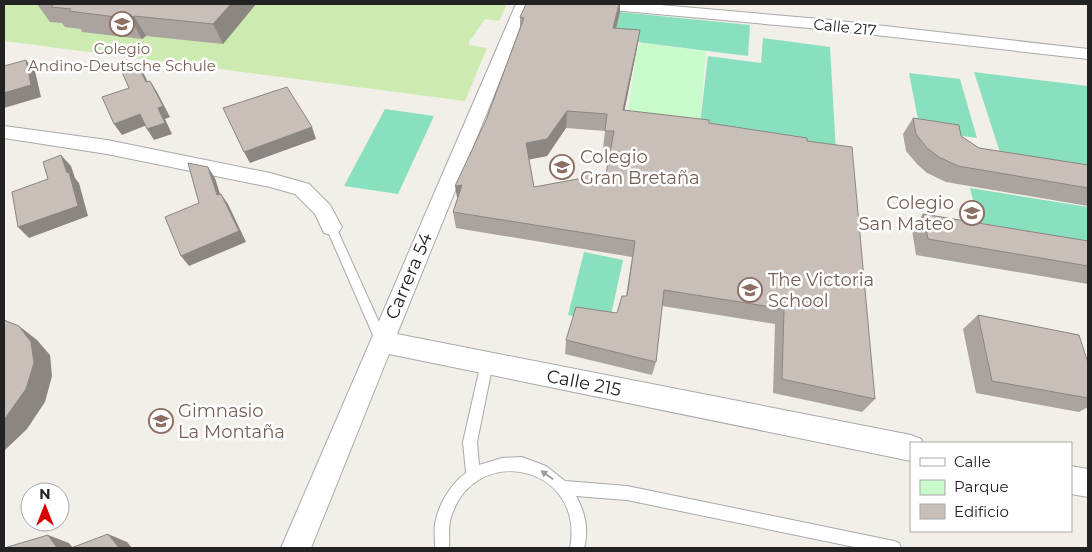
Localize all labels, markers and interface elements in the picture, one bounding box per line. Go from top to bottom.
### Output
school or university icon: Colegio Andino-Deutsche Schule [109,11,135,37]
street label: Calle 217 [813,14,878,40]
place label: Colegio Andino-Deutsche Schule [28,39,216,75]
place label: Colegio Gran Bretaña [580,146,700,189]
school or university icon: Colegio Gran Bretaña [549,154,575,180]
place label: Colegio San Mateo [858,192,954,235]
school or university icon: Colegio San Mateo [959,200,985,226]
street label: Carrera 54 [381,229,437,323]
place label: The Victoria School [768,269,874,312]
school or university icon: The Victoria School [737,277,763,303]
street label: Calle 215 [545,365,623,401]
place label: Gimnasio La Montaña [178,400,285,443]
school or university icon: Gimnasio La Montaña [148,408,174,434]
legend [910,442,1072,532]
text: Calle [954,452,991,471]
one-way arrow [541,470,554,480]
text: Parque [954,477,1009,496]
north arrow [20,482,70,532]
text: N [39,485,51,503]
text: Edificio [954,502,1009,521]

